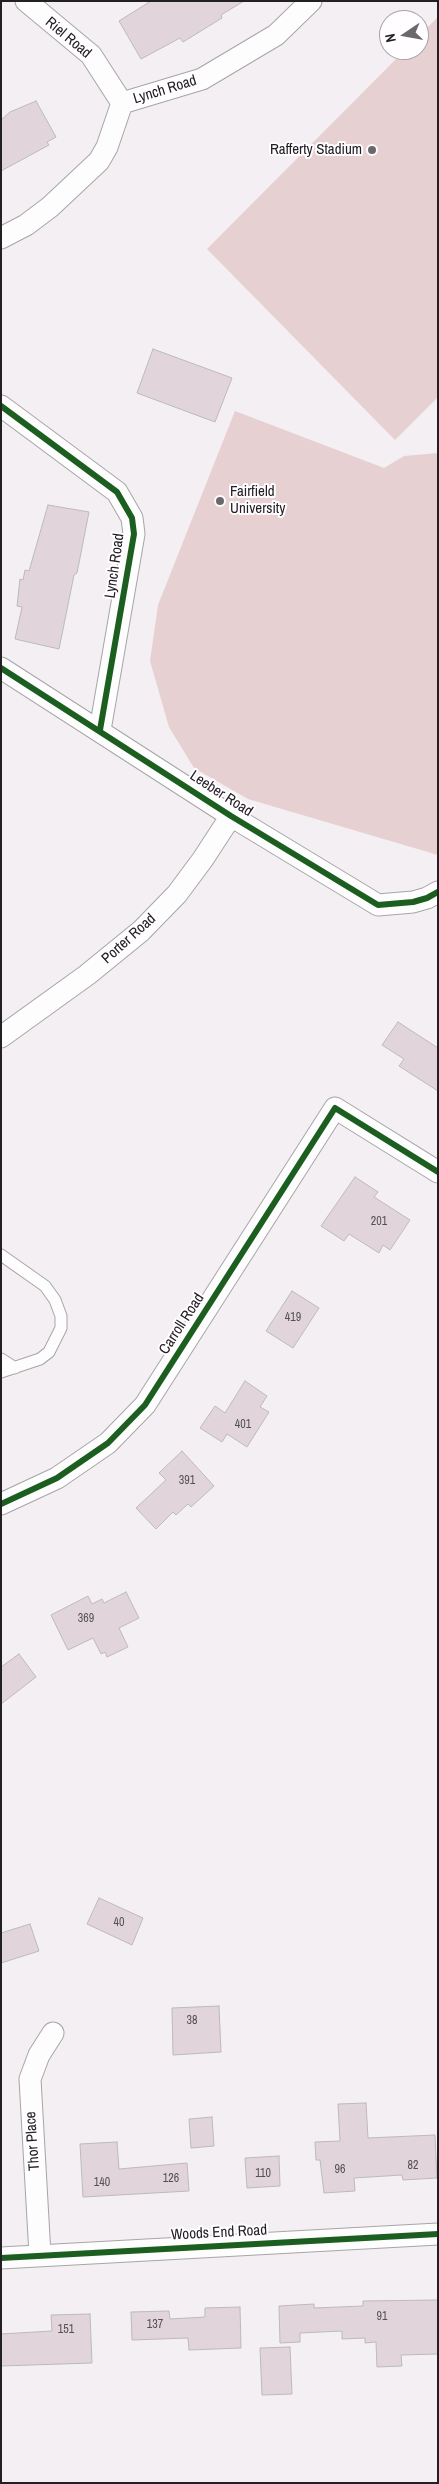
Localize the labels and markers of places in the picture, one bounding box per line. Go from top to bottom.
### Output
place label: Rafferty Stadium [270,141,362,159]
marker: Rafferty Stadium [366,144,378,156]
place label: Fairfield University [230,483,285,518]
marker: Fairfield University [214,495,226,507]

